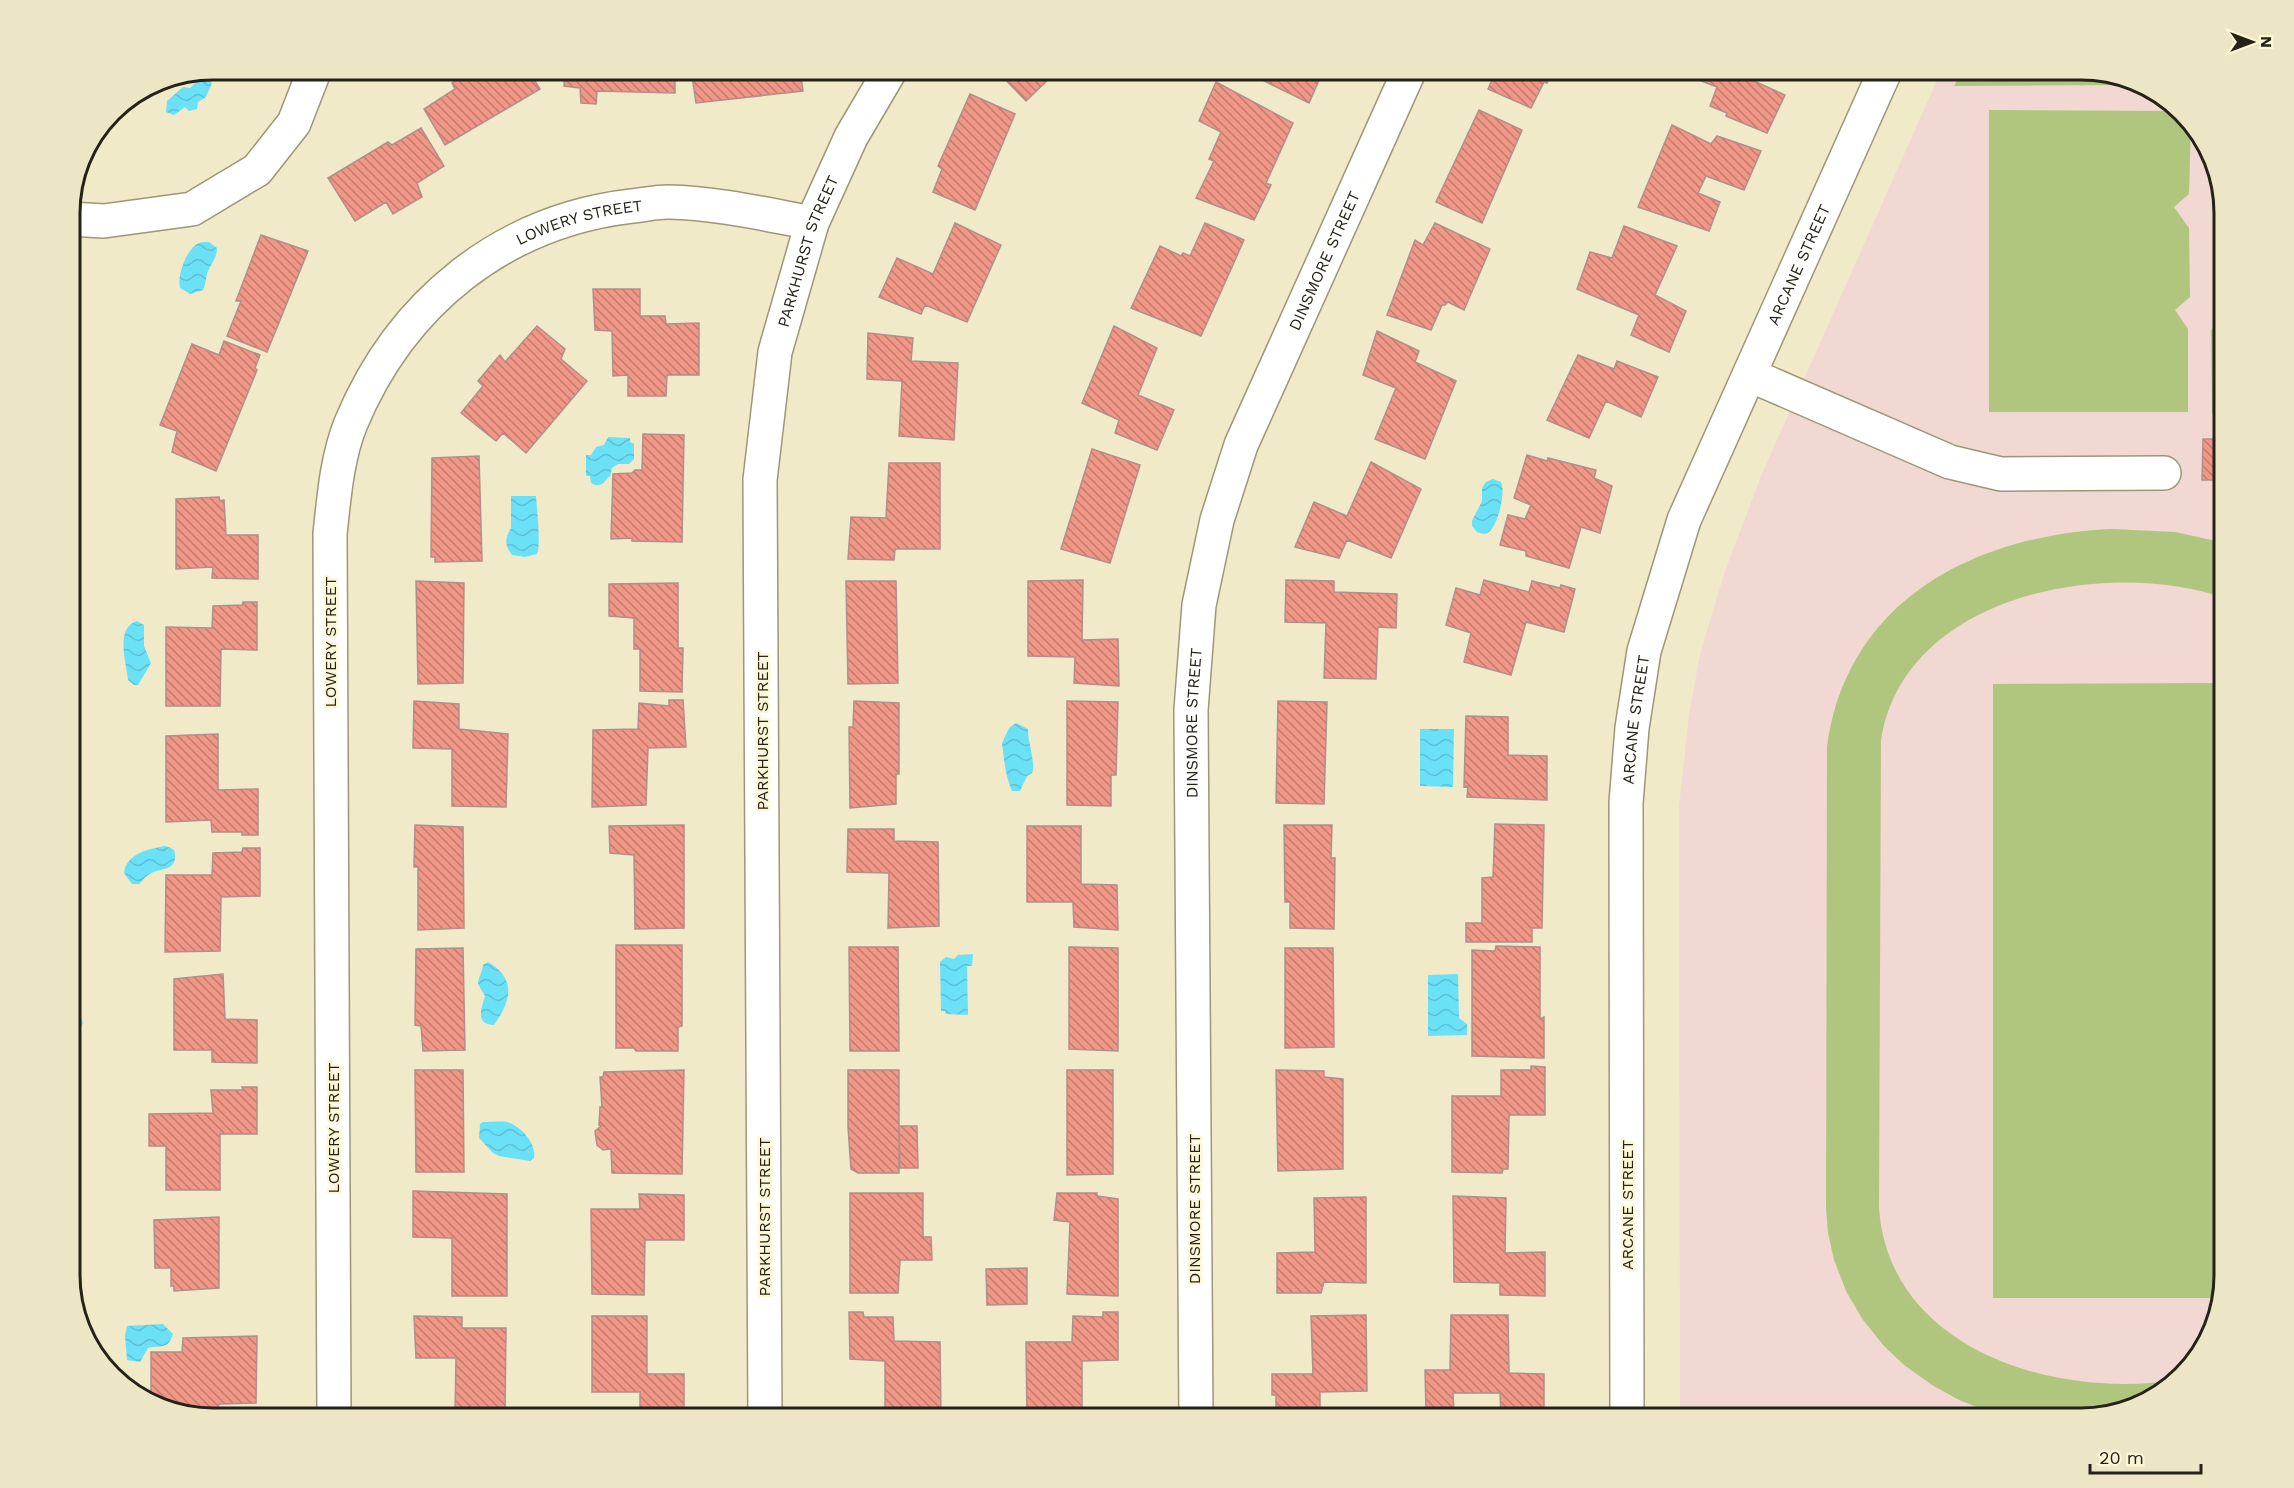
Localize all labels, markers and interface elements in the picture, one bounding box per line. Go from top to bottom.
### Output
north arrow [2222,12,2282,72]
text: N [2257,36,2276,48]
street label: PARKHURST STREET [773,172,842,329]
street label: DINSMORE STREET [1284,188,1363,333]
street label: LOWERY STREET [513,195,644,249]
street label: ARCANE STREET [1763,201,1834,328]
street label: LOWERY STREET [321,576,340,708]
street label: DINSMORE STREET [1181,647,1205,798]
street label: PARKHURST STREET [753,651,772,811]
street label: ARCANE STREET [1618,653,1653,785]
street label: LOWERY STREET [324,1062,343,1194]
street label: DINSMORE STREET [1185,1133,1204,1284]
street label: PARKHURST STREET [755,1137,774,1297]
street label: ARCANE STREET [1618,1140,1637,1270]
scale bar [2090,1437,2201,1475]
text: 20 m [2099,1447,2144,1468]

